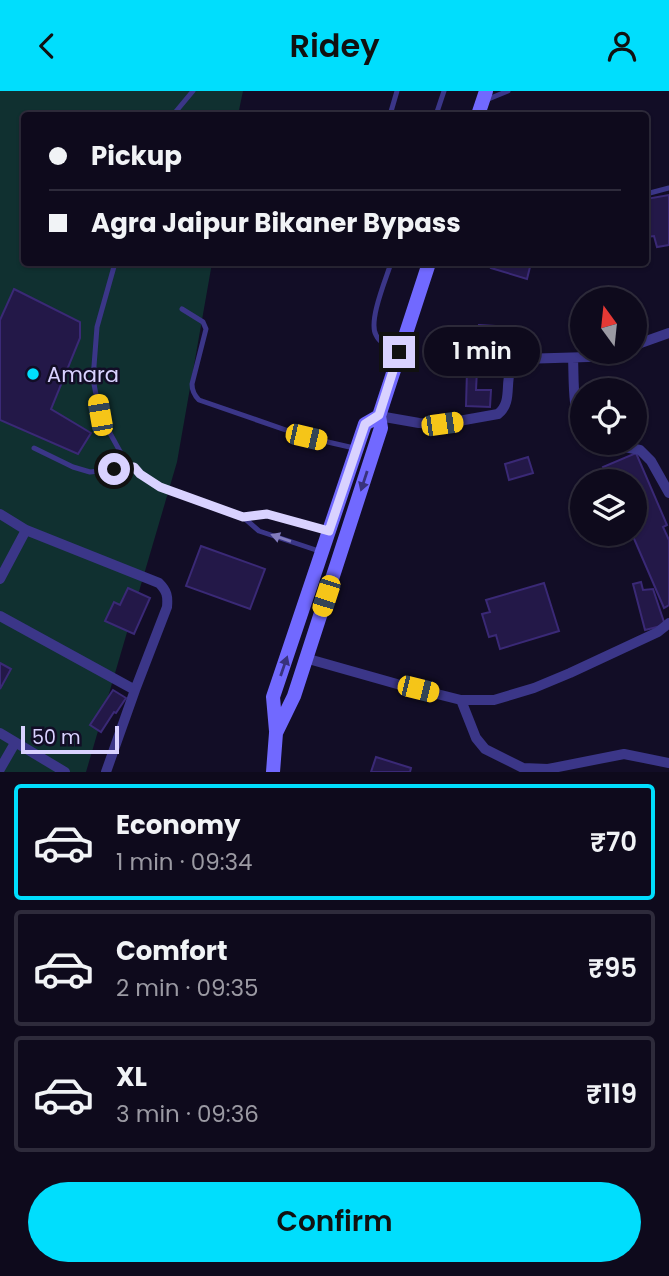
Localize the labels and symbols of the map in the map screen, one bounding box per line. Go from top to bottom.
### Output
north arrow [570,287,648,364]
callout: 1 min [424,327,539,377]
route end [383,336,415,368]
place label: Amara [47,360,119,389]
marker: Amara [25,366,41,382]
car [87,392,114,438]
car [420,411,465,437]
car [284,422,329,452]
route start [98,453,130,485]
one-way arrow [358,470,369,491]
one-way arrow [270,532,291,543]
car [310,573,343,619]
one-way arrow [279,656,290,677]
car [396,674,441,704]
scale bar [21,723,119,755]

